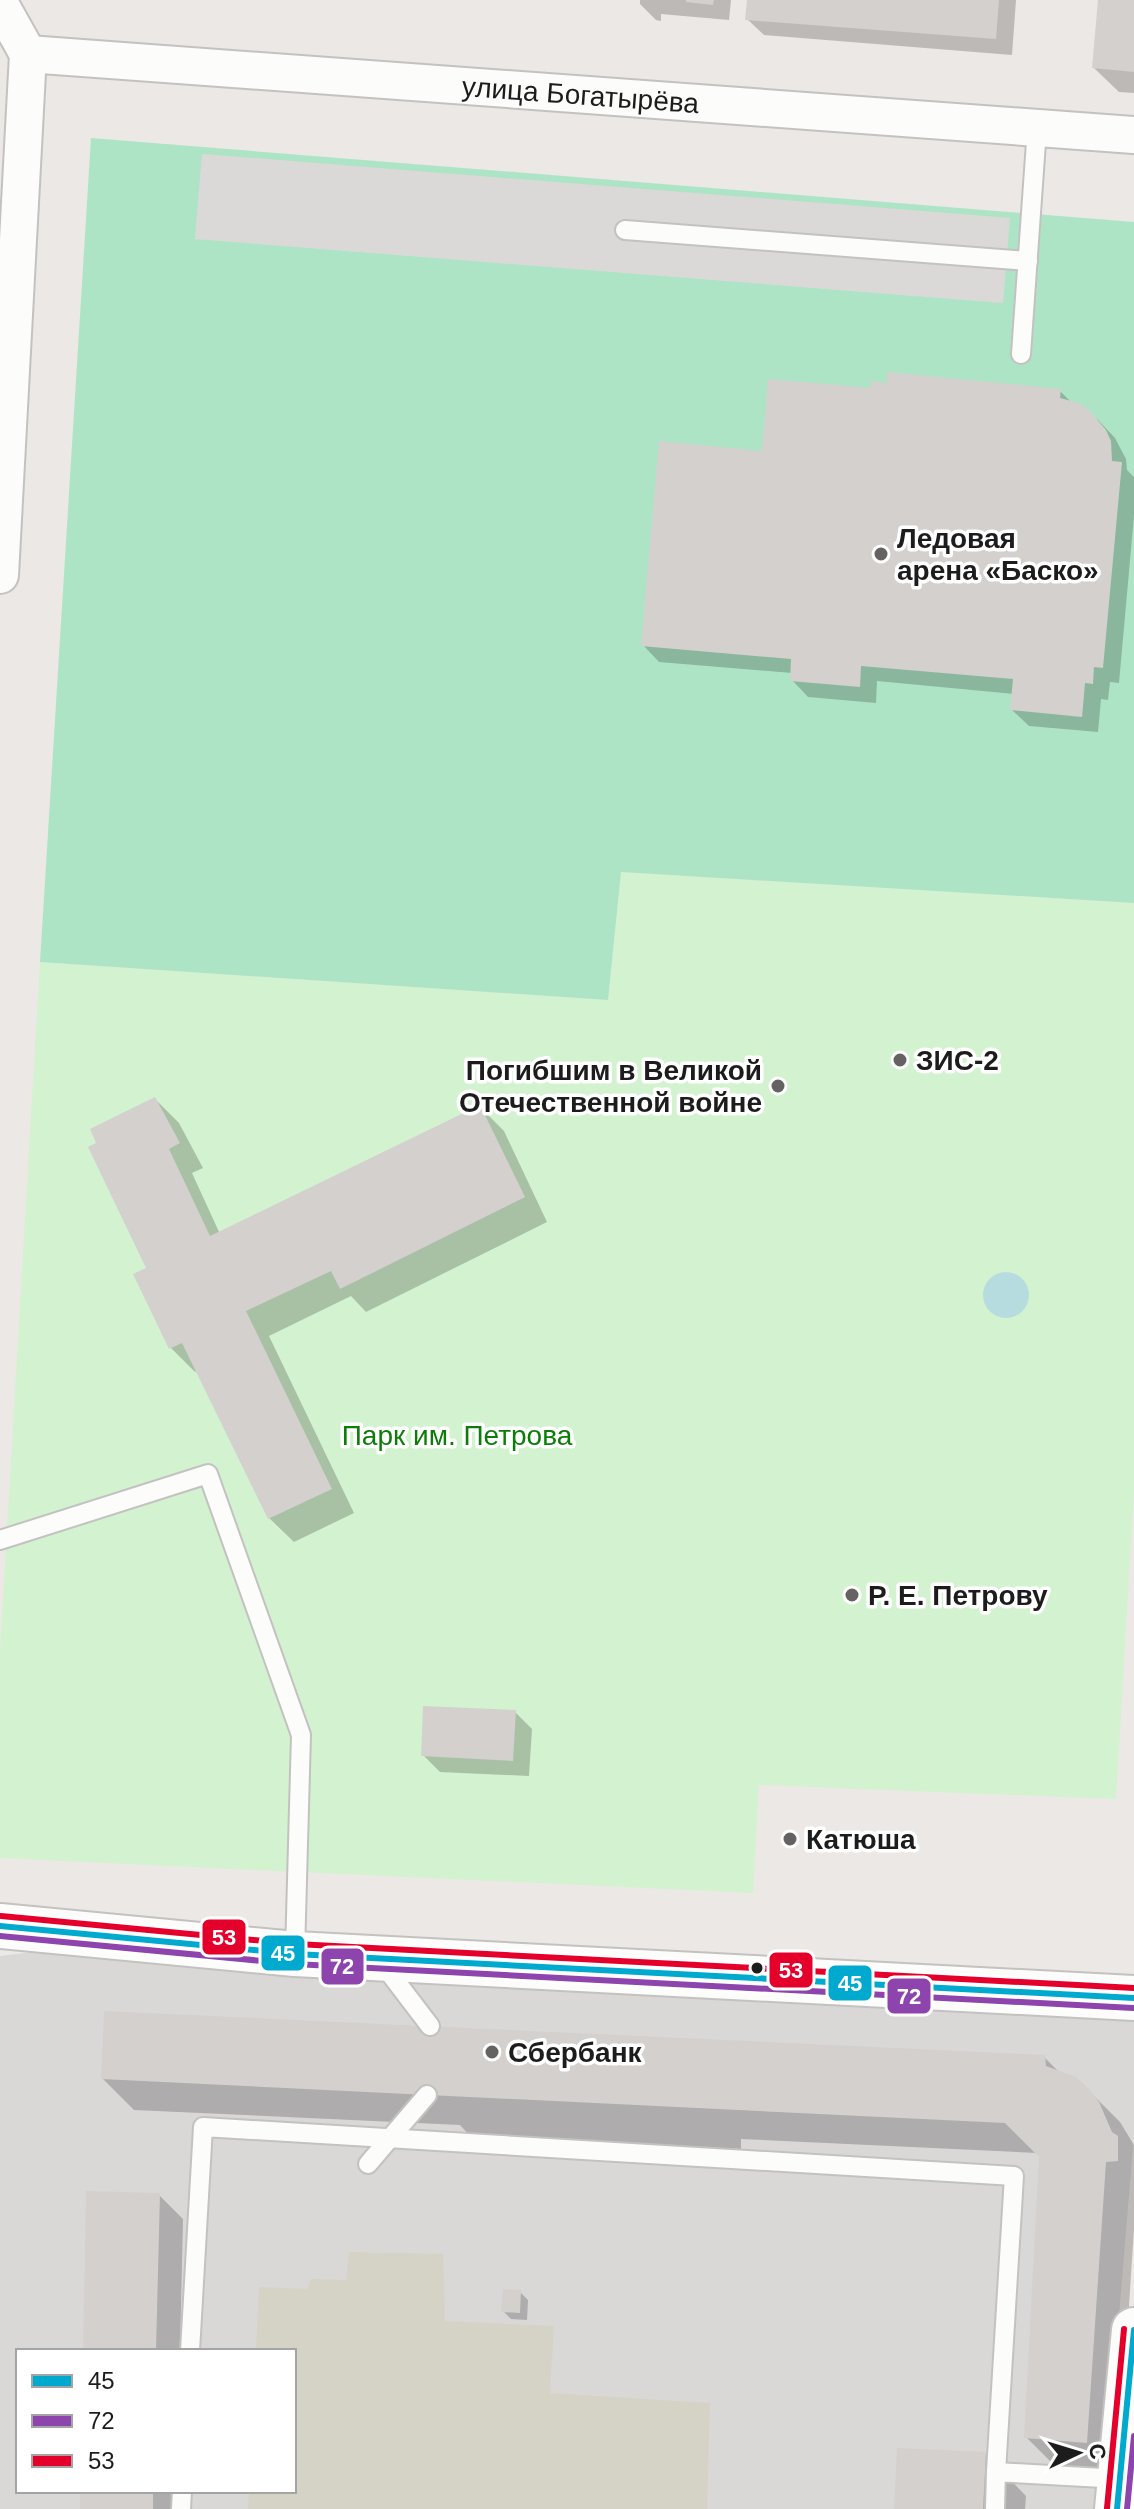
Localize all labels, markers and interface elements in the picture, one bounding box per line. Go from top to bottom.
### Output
street label: улица Богатырёва [461,71,701,119]
place label: Ледовая арена «Баско» [897,523,1099,586]
marker: Ледовая арена «Баско» [872,545,890,563]
place label: ЗИС-2 [916,1045,999,1076]
marker: ЗИС-2 [891,1051,909,1069]
place label: Погибшим в Великой Отечественной войне [459,1055,762,1118]
marker: Погибшим в Великой Отечественной войне [769,1077,787,1095]
park label: Парк им. Петрова [342,1420,573,1451]
place label: Р. Е. Петрову [868,1580,1048,1611]
marker: Р. Е. Петрову [843,1586,861,1604]
place label: Катюша [806,1824,916,1855]
marker: Катюша [781,1830,799,1848]
line badge: 53 [201,1918,247,1956]
text: 53 [212,1925,236,1950]
line badge: 45 [260,1934,306,1972]
text: 45 [271,1941,295,1966]
line badge: 72 [320,1947,365,1986]
line badge: 53 [768,1951,814,1989]
text: 72 [330,1954,354,1979]
text: 53 [779,1958,803,1983]
unlabelled marker [749,1960,765,1976]
line badge: 45 [827,1964,873,2002]
text: 45 [838,1971,862,1996]
line badge: 72 [886,1977,932,2015]
text: 72 [897,1984,921,2009]
place label: Сбербанк [508,2037,643,2068]
marker: Сбербанк [483,2043,501,2061]
legend [16,2349,296,2493]
text: 45 [88,2367,115,2394]
text: 72 [88,2407,115,2434]
north arrow [1038,2413,1118,2493]
text: С [1084,2443,1110,2461]
text: 53 [88,2447,115,2474]

